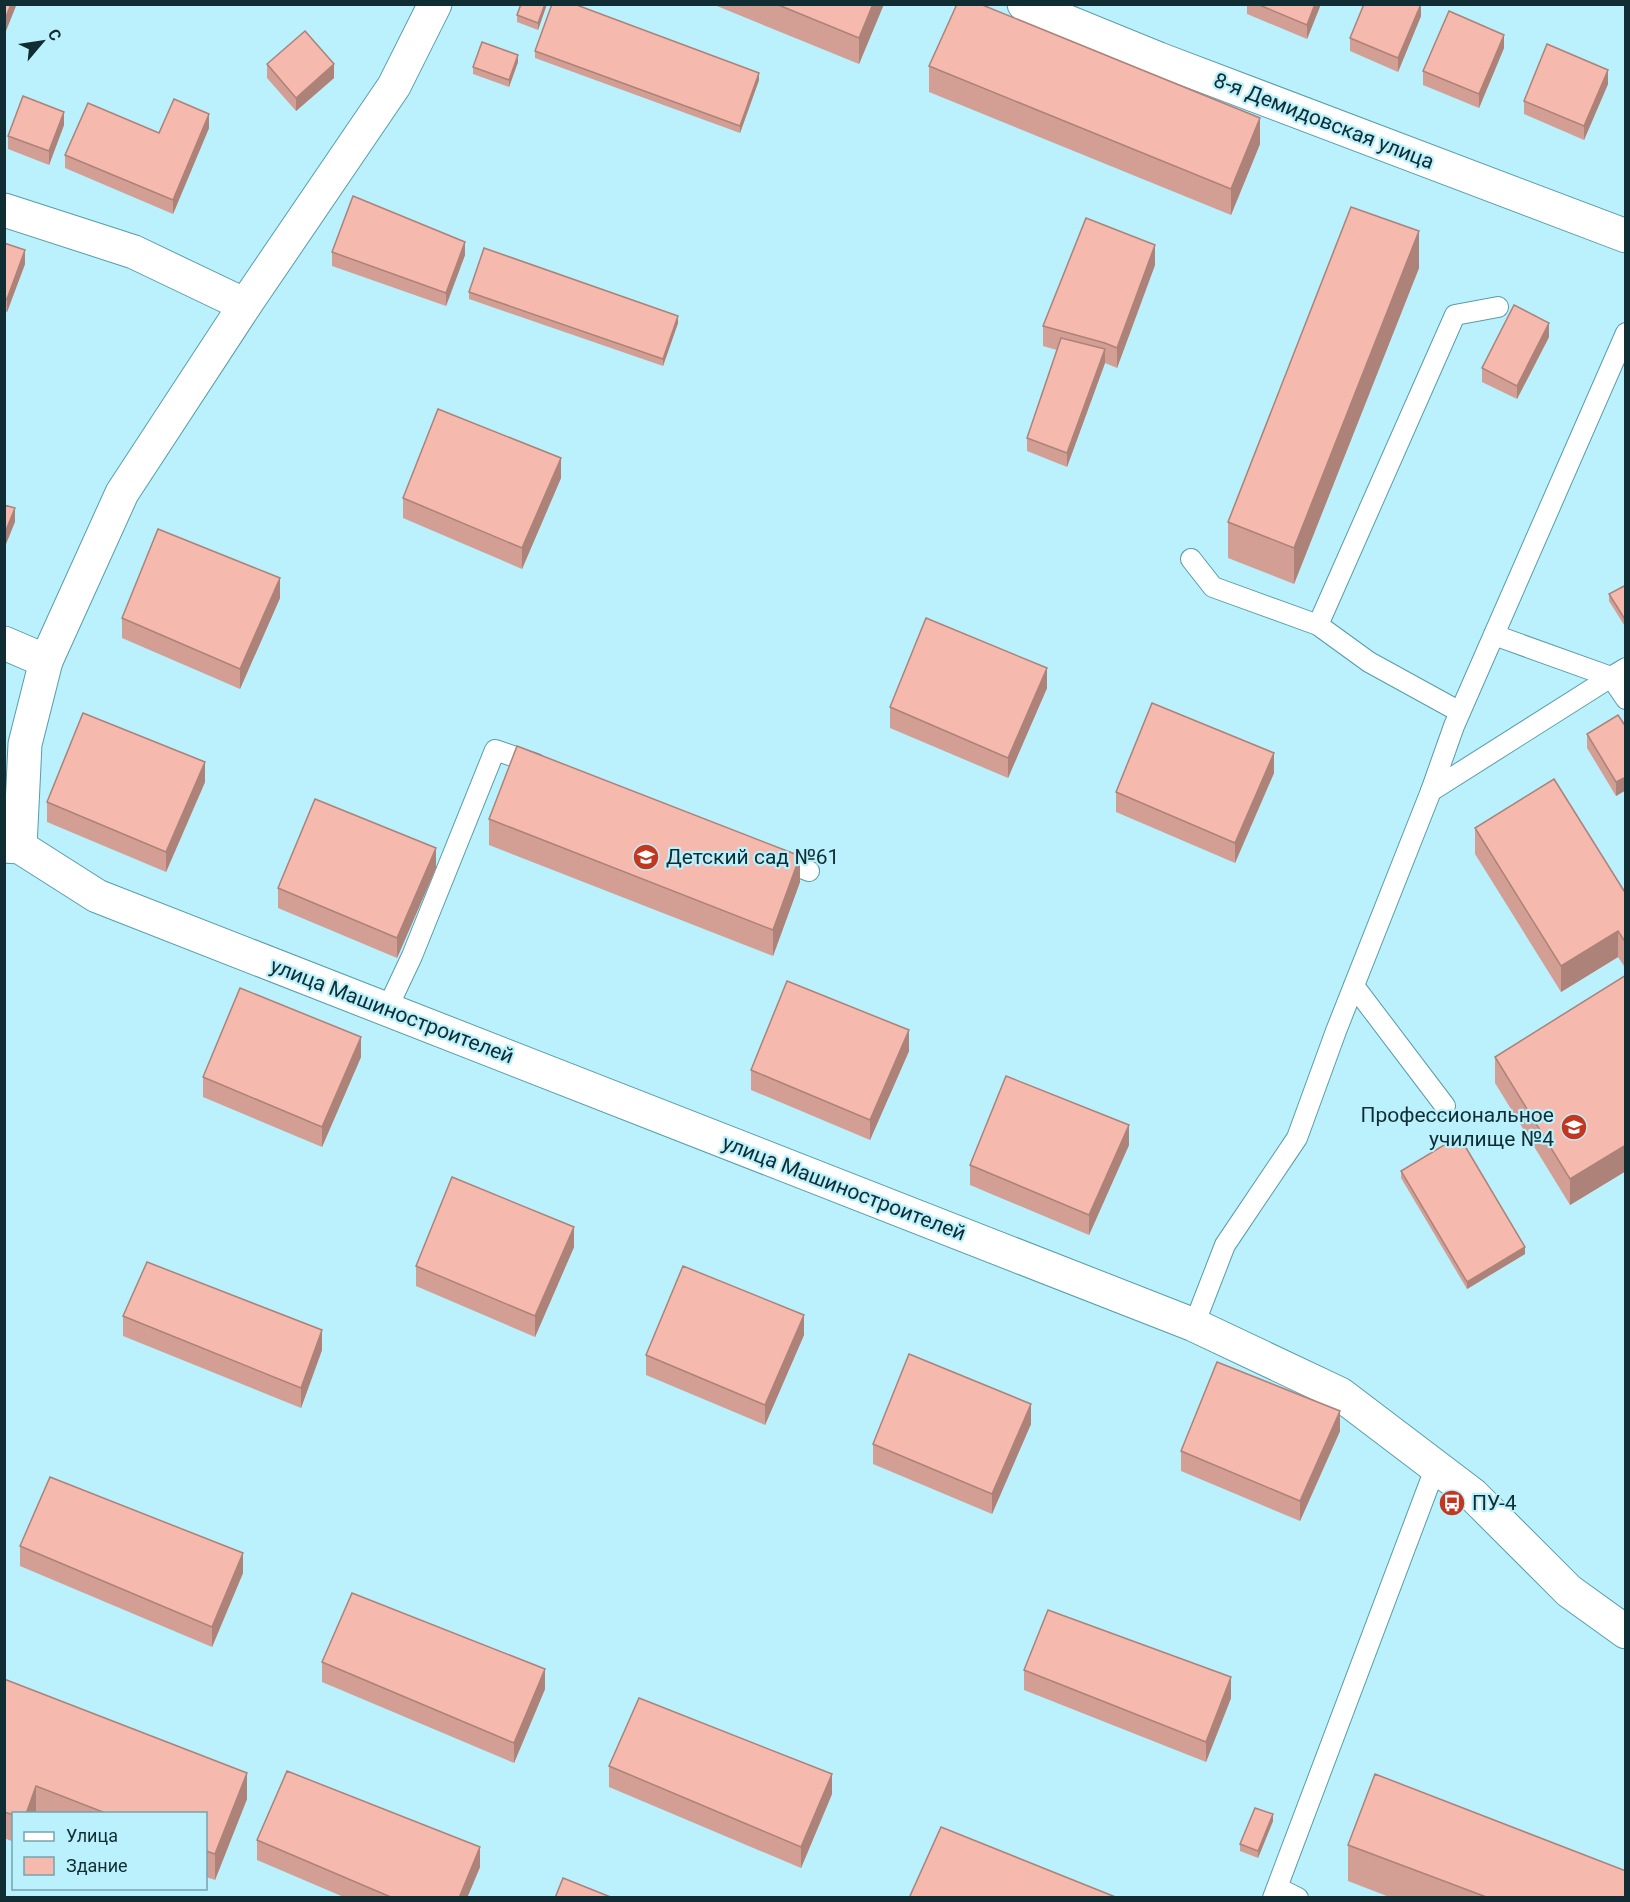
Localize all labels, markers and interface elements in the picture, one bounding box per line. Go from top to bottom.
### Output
north arrow [12,12,72,72]
text: С [44,26,66,44]
street label: 8-я Демидовская улица [1211,68,1437,174]
school or university icon: Детский сад №61 [631,842,661,872]
place label: Детский сад №61 [666,845,839,869]
street label: улица Машиностроителей [267,953,517,1069]
place label: Профессиональное училище №4 [1360,1103,1554,1151]
school or university icon: Профессиональное училище №4 [1559,1112,1589,1142]
street label: улица Машиностроителей [719,1130,969,1246]
bus stop icon: ПУ-4 [1437,1488,1467,1518]
place label: ПУ-4 [1472,1491,1517,1515]
legend [12,1812,207,1890]
text: Улица [66,1825,118,1846]
text: Здание [66,1855,128,1876]

